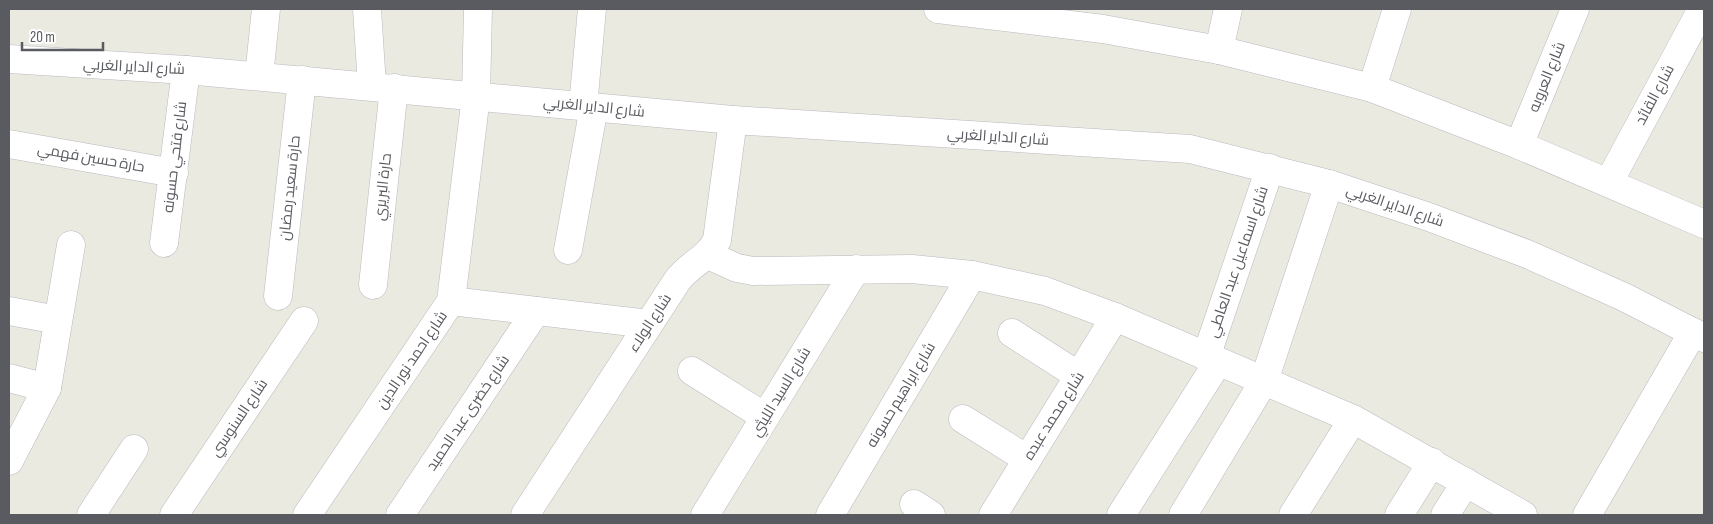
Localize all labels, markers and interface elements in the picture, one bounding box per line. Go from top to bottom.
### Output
scale bar [22,20,104,52]
text: 20 m [30,28,55,47]
street label: شارع العروبه [1524,39,1571,115]
street label: شارع الداير الغربي [82,55,185,81]
street label: شارع القائد [1631,62,1680,129]
street label: شارع الداير الغربي [542,92,646,124]
street label: شارع فتحي حسونه [159,100,193,214]
street label: شارع الداير الغربي [946,124,1050,152]
street label: حارة سعيد رمضان [275,135,305,241]
street label: حارة حسين فهمي [35,139,146,179]
street label: حارة البريري [370,152,398,222]
street label: شارع الداير الغربي [1343,180,1446,233]
street label: شارع اسماعيل عبد العاطي [1203,184,1275,341]
street label: شارع الولاء [624,290,677,356]
street label: شارع احمد نور الدين [372,307,453,413]
street label: شارع ابراهيم حسونه [862,339,941,452]
street label: شارع السيد الليثي [747,344,817,441]
street label: شارع خضرى عبد الحميد [422,351,515,475]
street label: شارع محمد عبده [1019,368,1090,464]
street label: شارع السنوسي [206,375,274,462]

